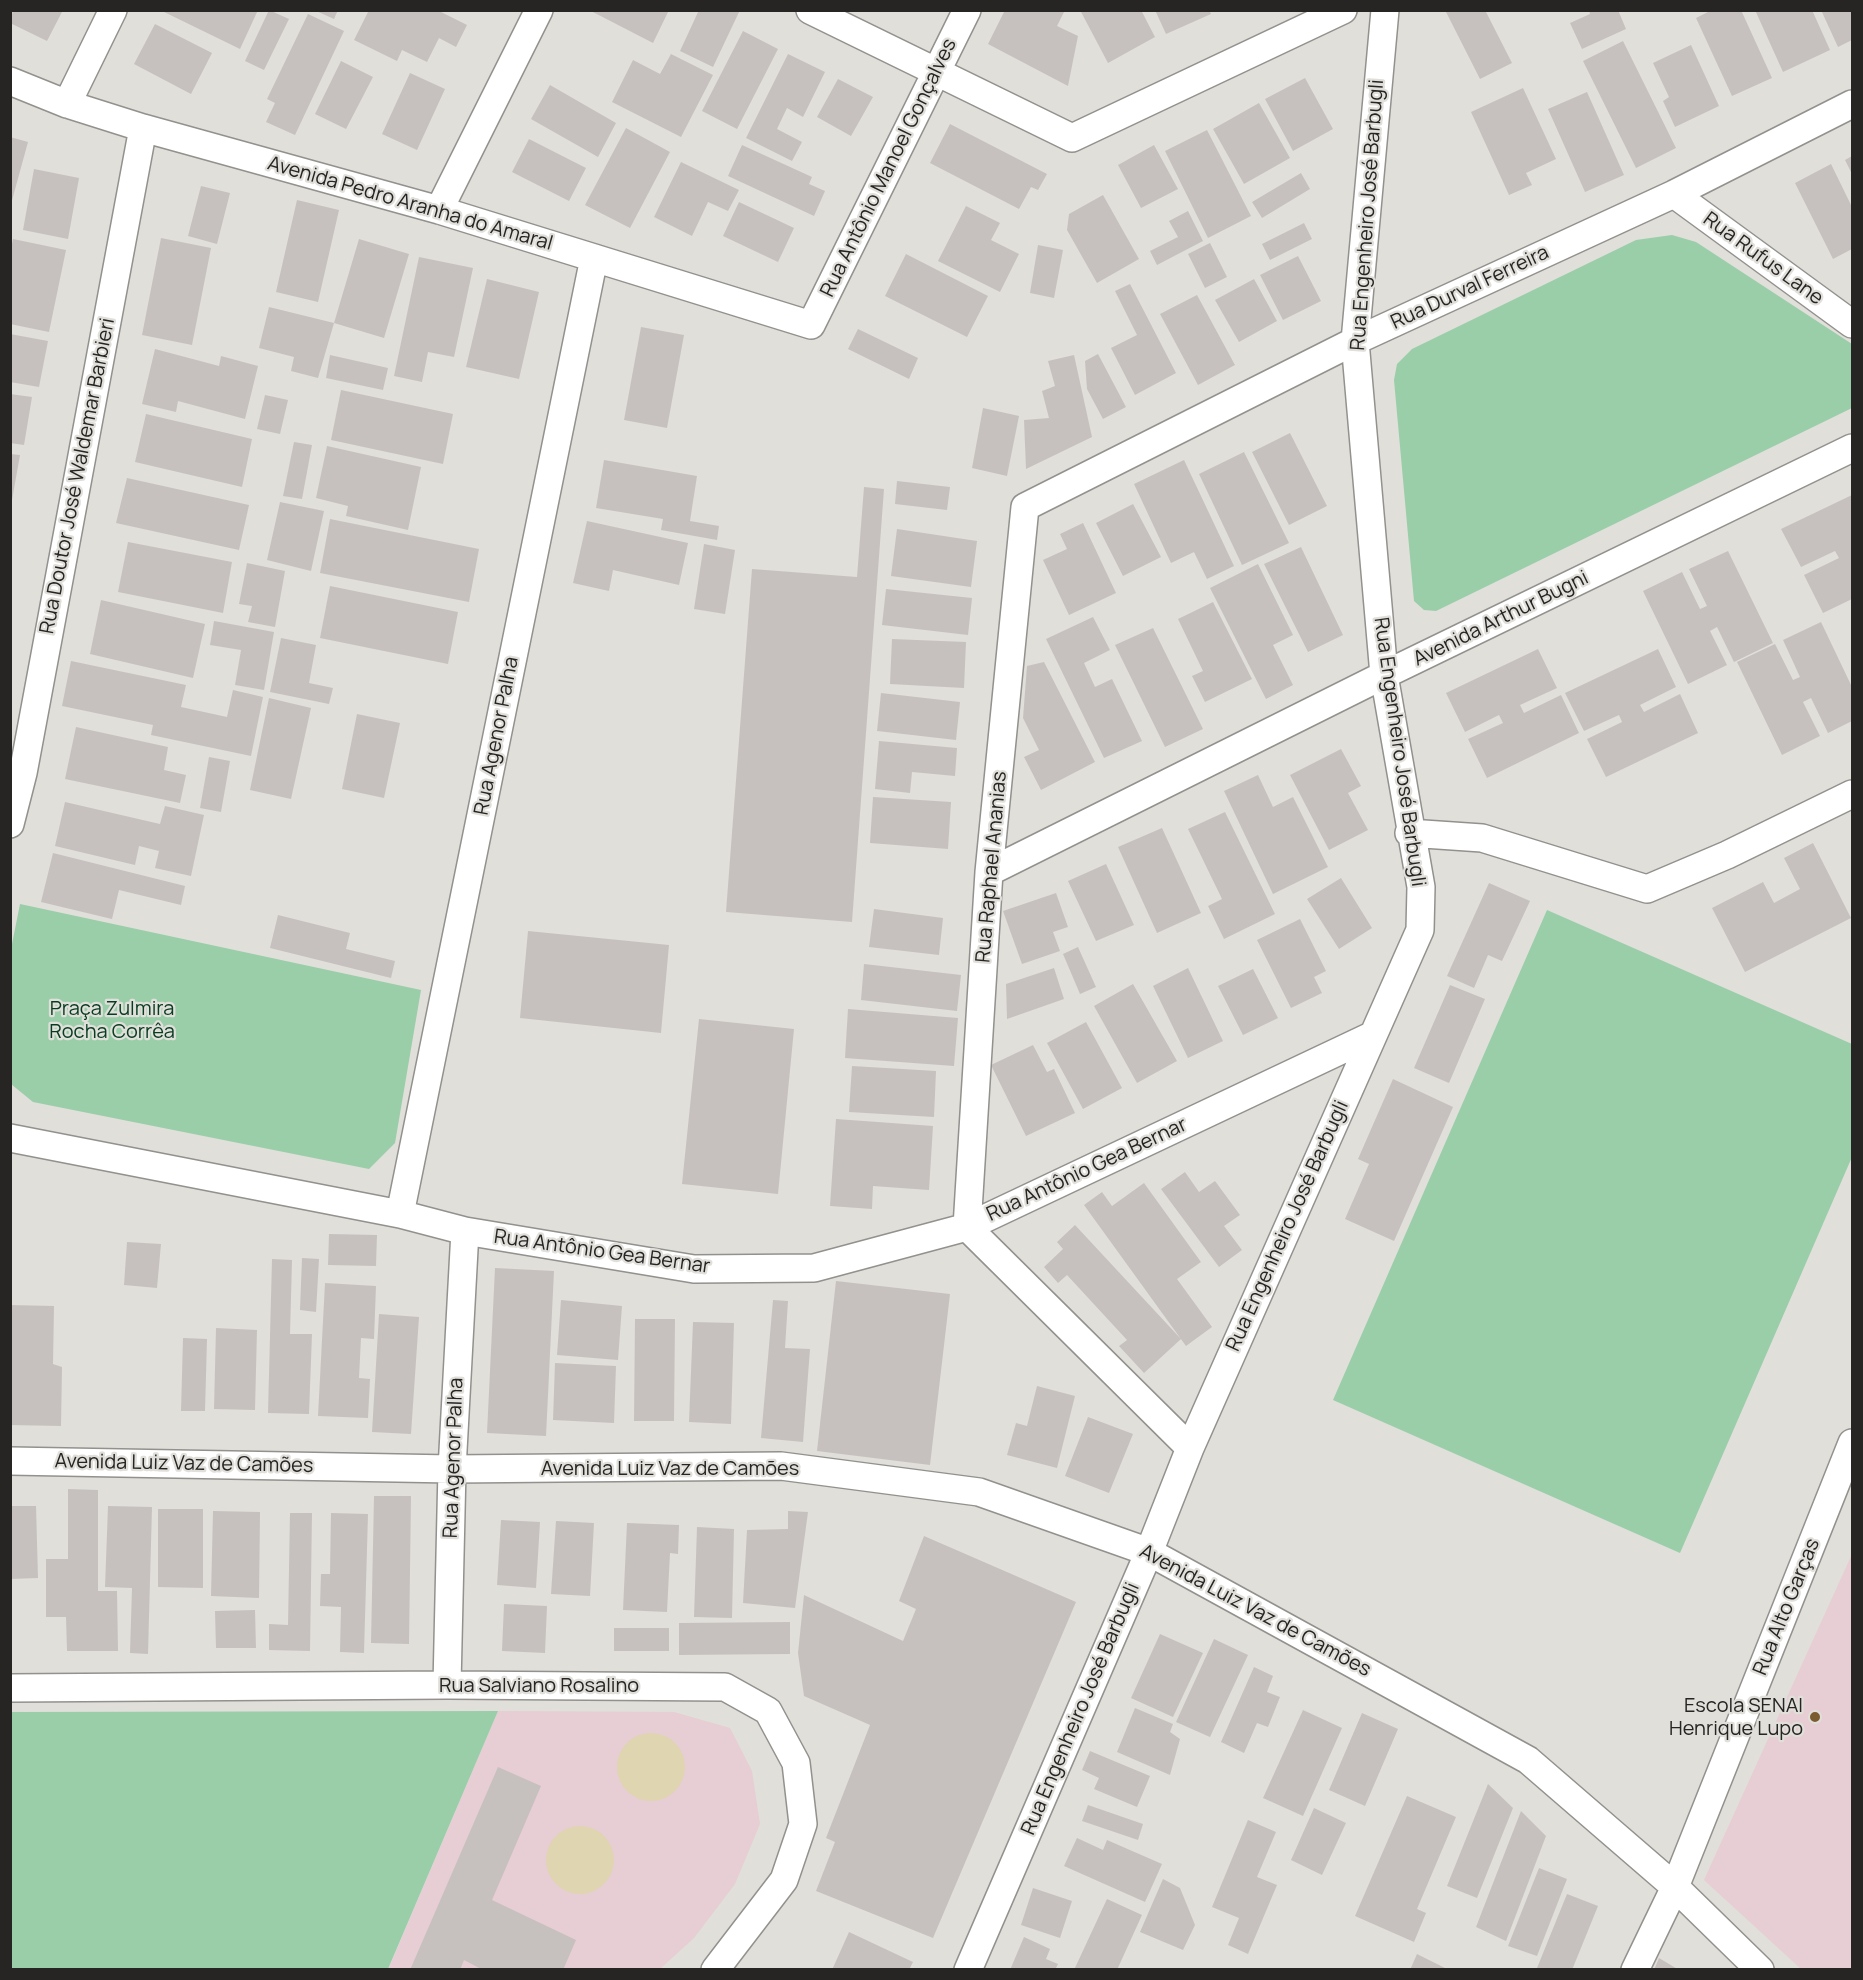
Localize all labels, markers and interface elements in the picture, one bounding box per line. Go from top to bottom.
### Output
street label: Rua Antônio Manoel Gonçalves [816,35,962,301]
street label: Rua Engenheiro José Barbugli [1347,79,1389,351]
street label: Avenida Pedro Aranha do Amaral [265,152,555,256]
street label: Rua Rufus Lane [1698,207,1828,311]
street label: Rua Durval Ferreira [1387,241,1553,335]
street label: Rua Doutor José Waldemar Barbieri [36,316,120,636]
street label: Avenida Arthur Bugni [1409,566,1593,672]
street label: Rua Engenheiro José Barbugli [1368,616,1430,888]
street label: Rua Agenor Palha [470,655,524,817]
street label: Rua Raphael Ananias [972,770,1012,964]
park label: Praça Zulmira Rocha Corrêa [49,997,175,1044]
street label: Rua Engenheiro José Barbugli [1222,1097,1354,1355]
street label: Rua Antônio Gea Bernar [983,1113,1191,1227]
street label: Rua Antônio Gea Bernar [492,1225,712,1279]
street label: Rua Agenor Palha [439,1377,469,1539]
street label: Avenida Luiz Vaz de Camões [54,1450,314,1478]
street label: Avenida Luiz Vaz de Camões [541,1457,799,1481]
street label: Rua Alto Garças [1749,1535,1825,1679]
street label: Avenida Luiz Vaz de Camões [1135,1540,1375,1682]
street label: Rua Engenheiro José Barbugli [1017,1579,1145,1839]
street label: Rua Salviano Rosalino [439,1674,639,1698]
place label: Escola SENAI Henrique Lupo [1669,1694,1803,1741]
marker: Escola SENAI Henrique Lupo [1808,1710,1822,1724]

